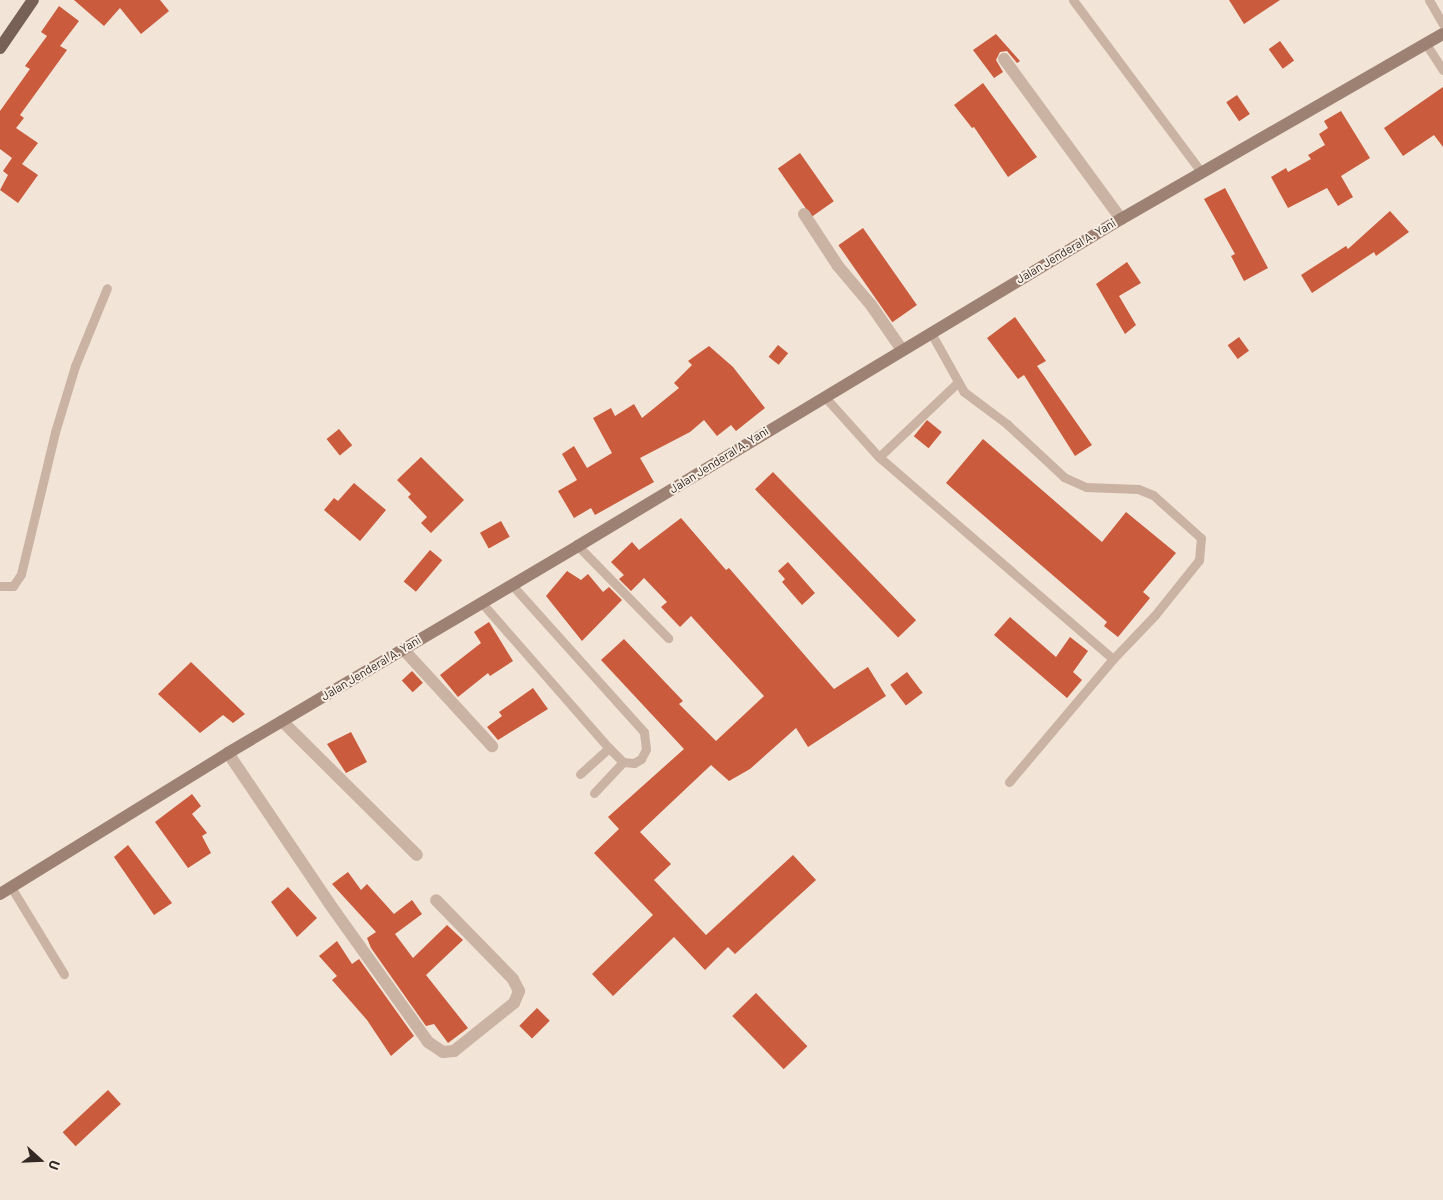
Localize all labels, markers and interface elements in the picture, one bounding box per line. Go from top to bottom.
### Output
street label: Jalan Jenderal A. Yani [1013,215,1119,287]
street label: Jalan Jenderal A. Yani [667,424,771,496]
street label: Jalan Jenderal A. Yani [318,632,424,704]
north arrow [15,1135,65,1185]
text: U [45,1158,64,1172]

